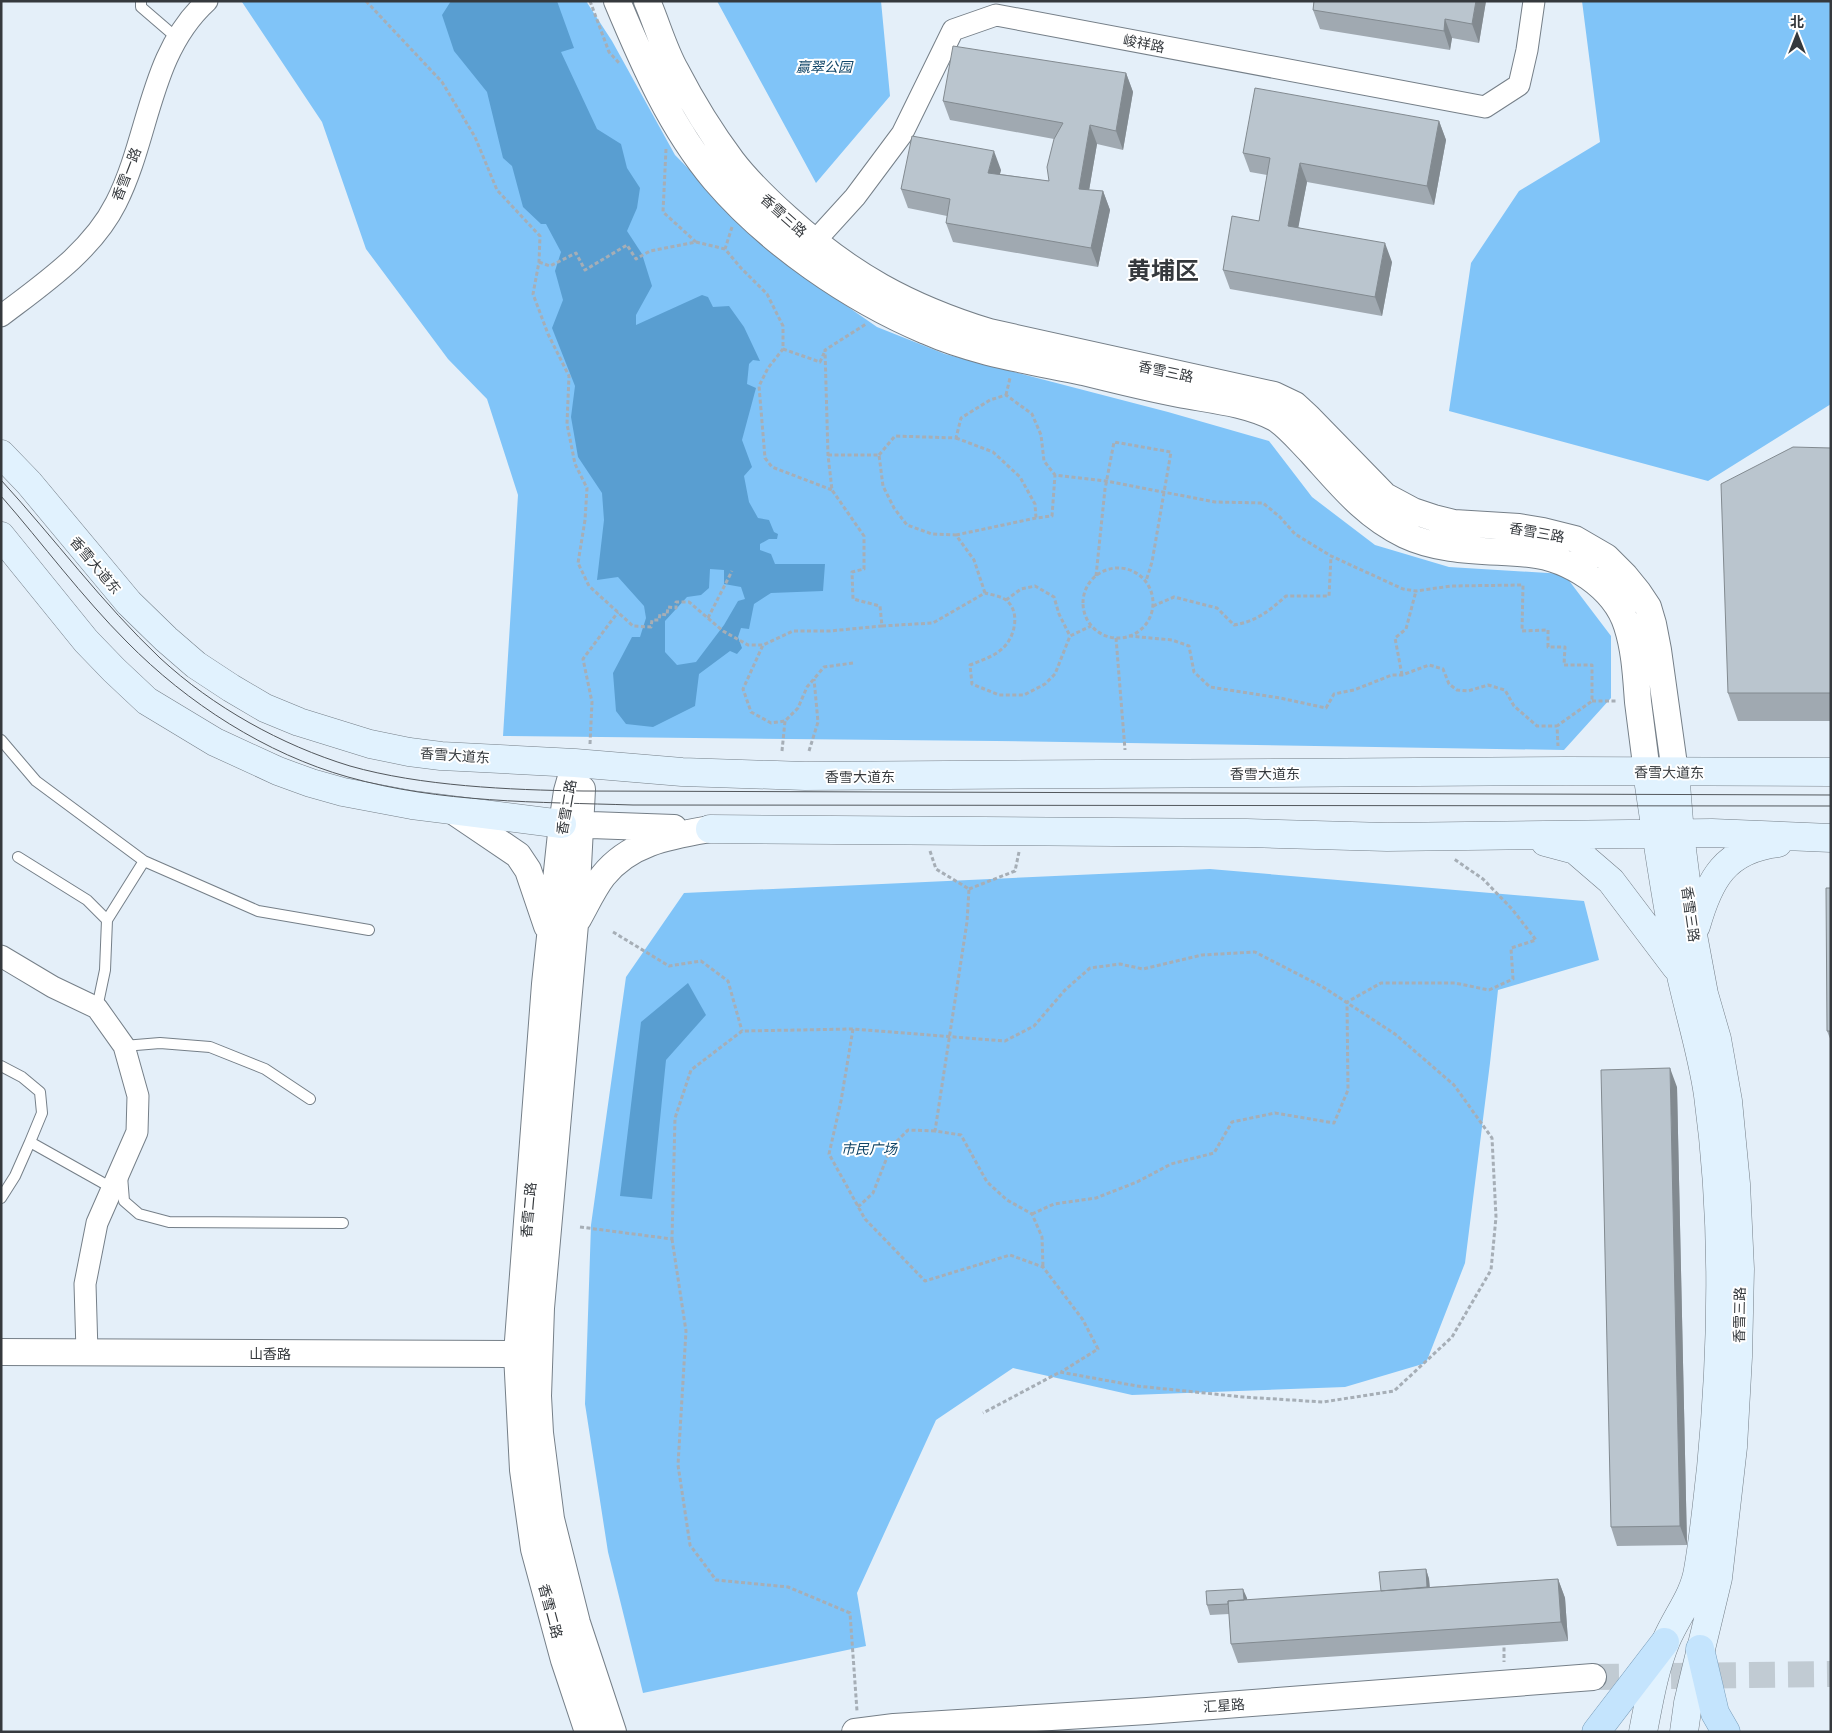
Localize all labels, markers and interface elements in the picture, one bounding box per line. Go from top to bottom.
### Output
north arrow [1772,10,1822,60]
text: 北 [1790,12,1804,31]
street label: 峻祥路 [1122,30,1166,56]
park label: 赢翠公园 [796,57,854,76]
street label: 香雪一路 [107,144,145,204]
street label: 香雪三路 [757,189,811,241]
district label: 黄埔区 [1127,253,1199,286]
street label: 香雪三路 [1137,356,1195,386]
street label: 香雪三路 [1508,518,1566,546]
street label: 香雪大道东 [66,532,126,598]
street label: 香雪大道东 [419,743,491,767]
street label: 香雪大道东 [1634,762,1704,782]
street label: 香雪大道东 [1230,764,1300,783]
street label: 香雪大道东 [825,767,895,786]
street label: 香雪二路 [552,778,580,836]
street label: 香雪三路 [1678,885,1704,943]
park label: 市民广场 [841,1139,898,1158]
street label: 香雪二路 [516,1181,540,1239]
street label: 香雪三路 [1729,1287,1749,1343]
street label: 山香路 [249,1344,291,1363]
street label: 香雪二路 [535,1581,567,1641]
street label: 汇星路 [1202,1694,1246,1716]

